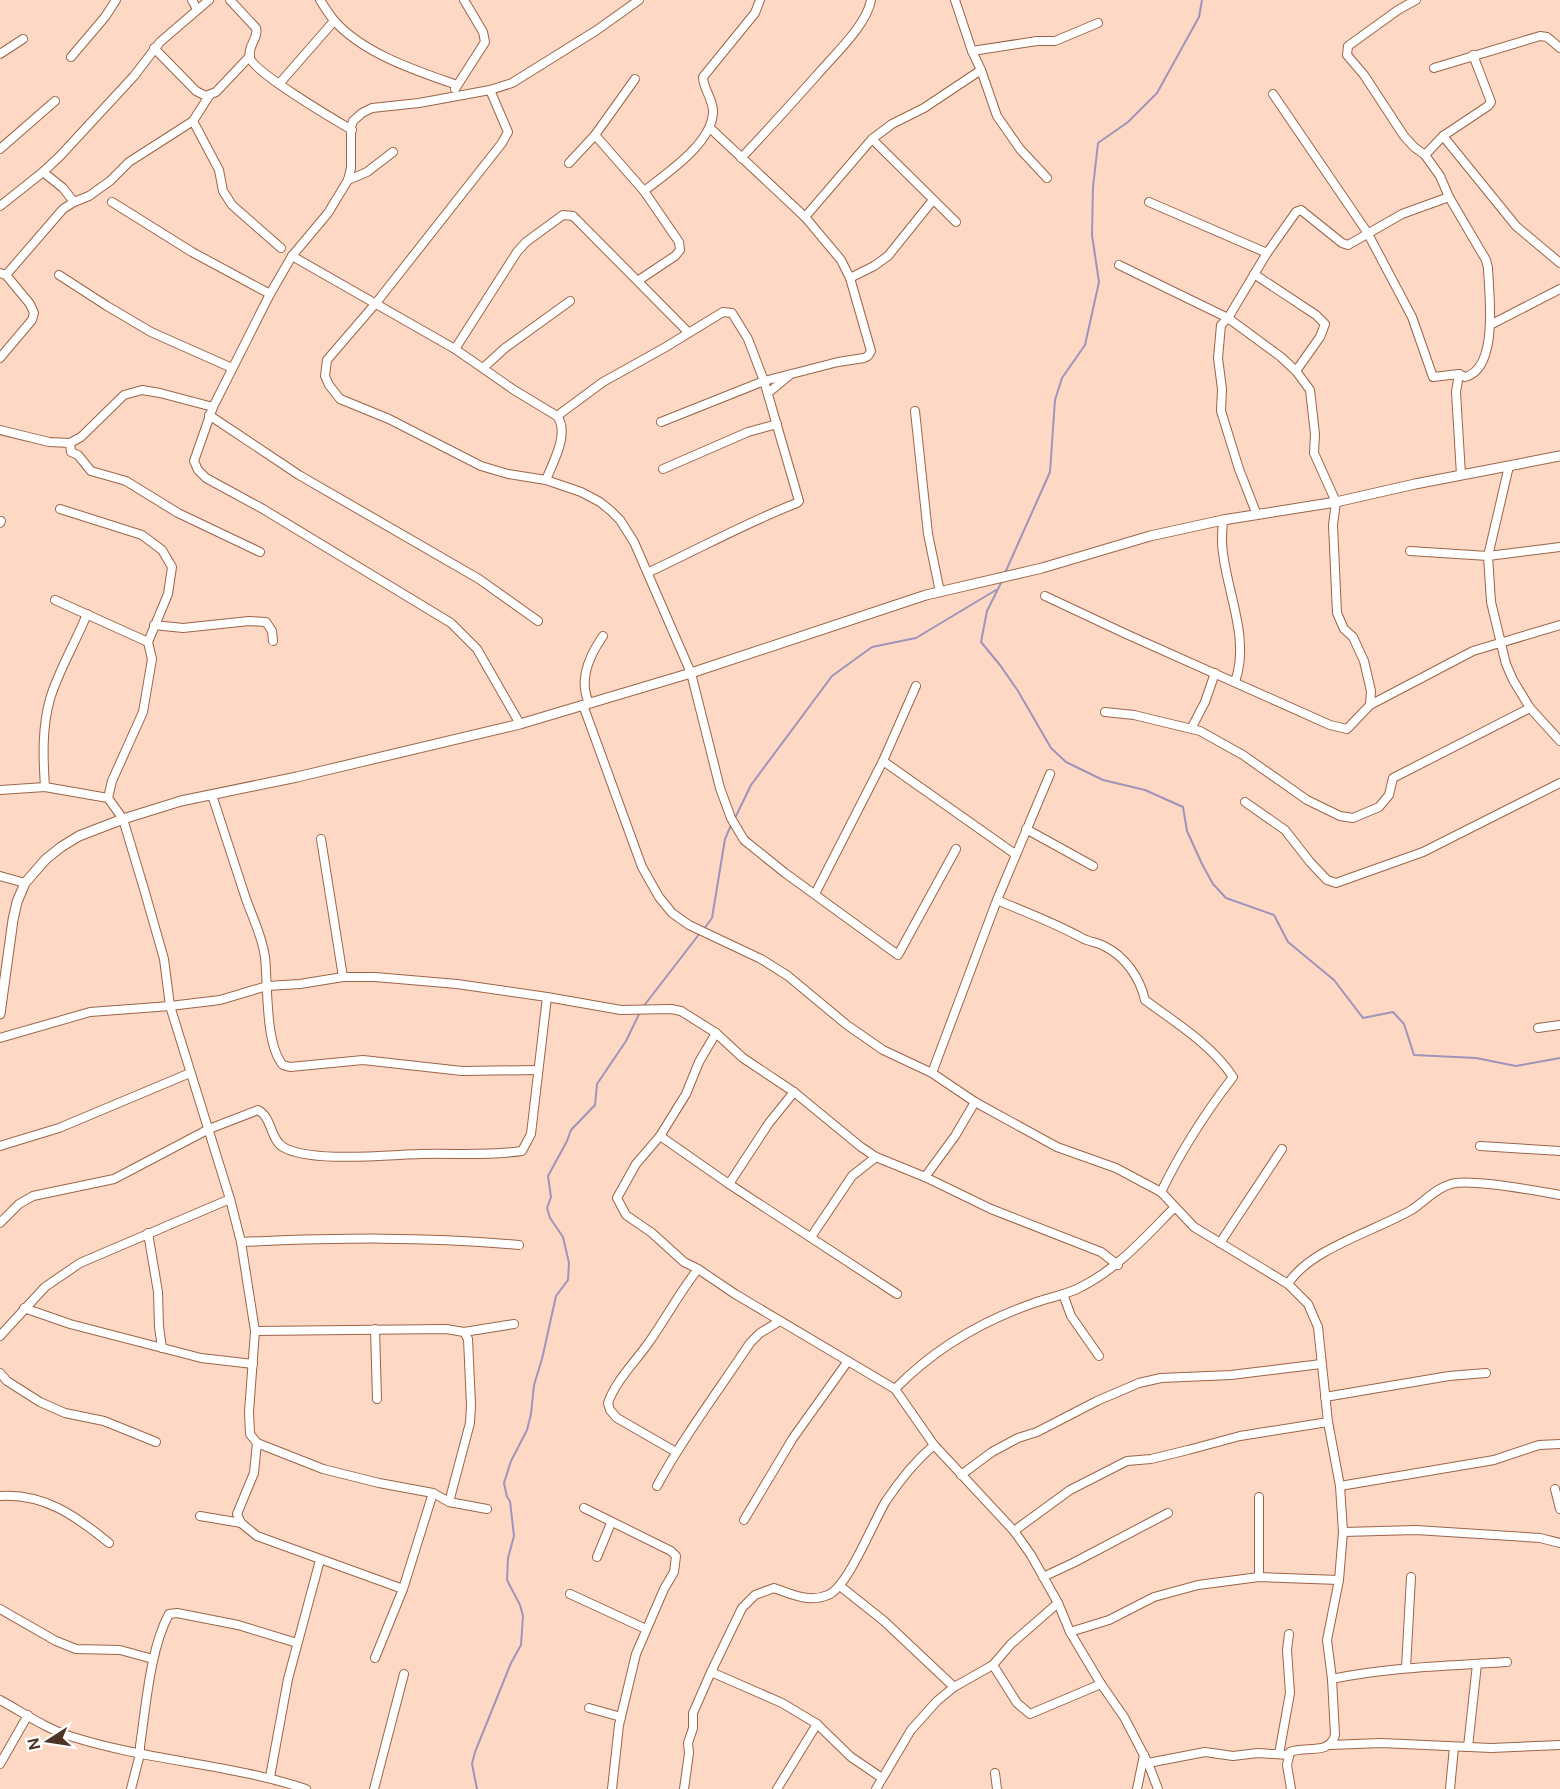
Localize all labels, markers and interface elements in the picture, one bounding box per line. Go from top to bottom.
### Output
north arrow [18,1711,78,1771]
text: N [22,1736,45,1752]

